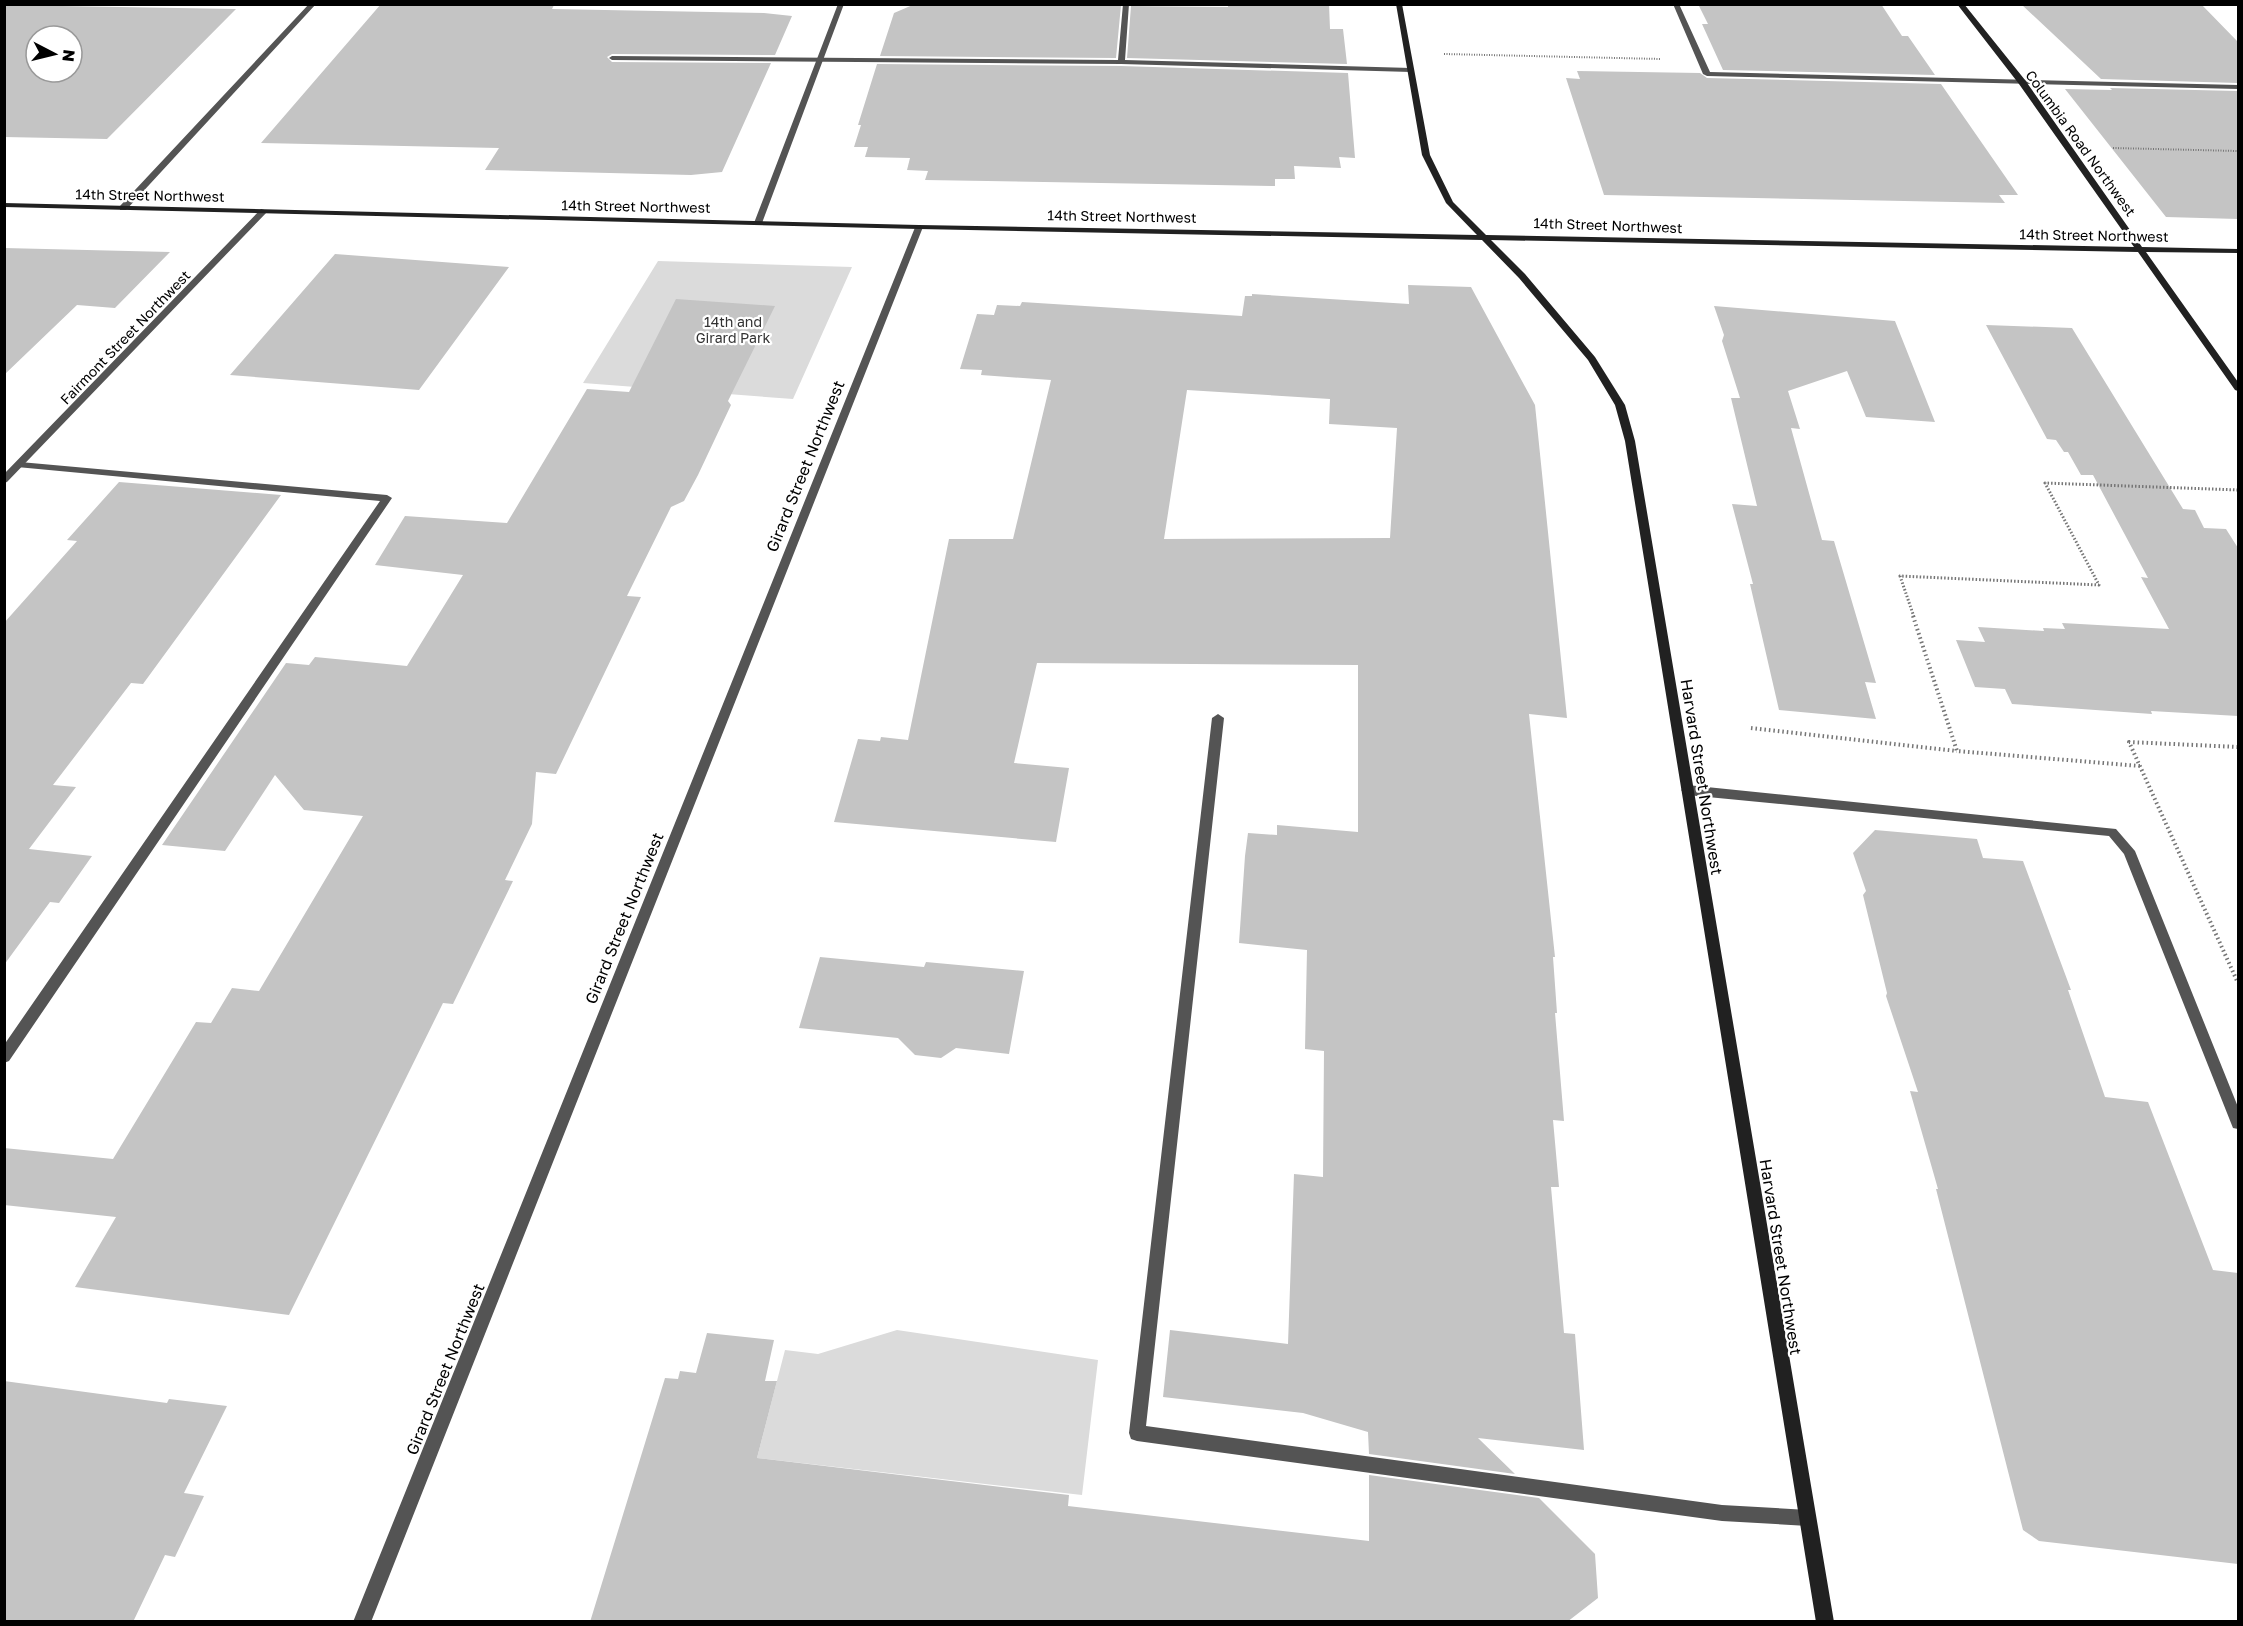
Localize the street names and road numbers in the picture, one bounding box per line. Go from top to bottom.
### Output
street label: Columbia Road Northwest [2022,67,2140,219]
street label: 14th Street Northwest [75,185,225,205]
street label: 14th Street Northwest [561,196,711,216]
street label: 14th Street Northwest [1047,206,1197,226]
street label: 14th Street Northwest [1533,214,1683,236]
street label: 14th Street Northwest [2019,225,2169,245]
street label: Fairmont Street Northwest [56,266,194,408]
street label: Girard Street Northwest [761,377,849,555]
street label: Harvard Street Northwest [1677,678,1727,876]
street label: Girard Street Northwest [580,829,668,1007]
street label: Harvard Street Northwest [1756,1158,1806,1356]
street label: Girard Street Northwest [401,1280,489,1458]

